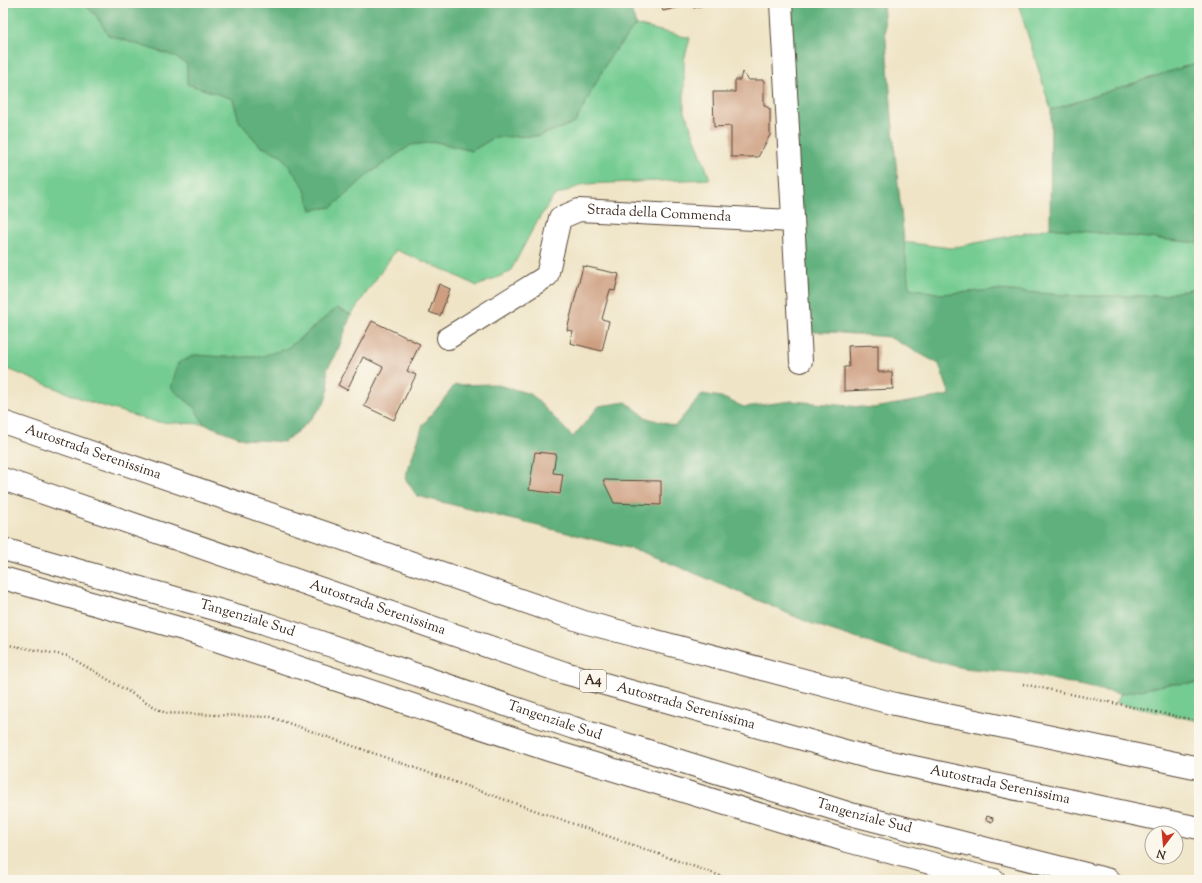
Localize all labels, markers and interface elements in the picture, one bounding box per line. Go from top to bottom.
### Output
street label: Strada della Commenda [586,200,732,228]
street label: Autostrada Serenissima [22,420,164,486]
street label: Autostrada Serenissima [307,575,449,641]
street label: Tangenziale Sud [197,595,297,643]
road number: A4 [580,670,606,692]
street label: Autostrada Serenissima [614,678,758,736]
street label: Tangenziale Sud [505,696,604,746]
street label: Autostrada Serenissima [928,761,1072,810]
street label: Tangenziale Sud [814,794,914,839]
north arrow [1144,825,1184,865]
text: N [1155,845,1169,863]

